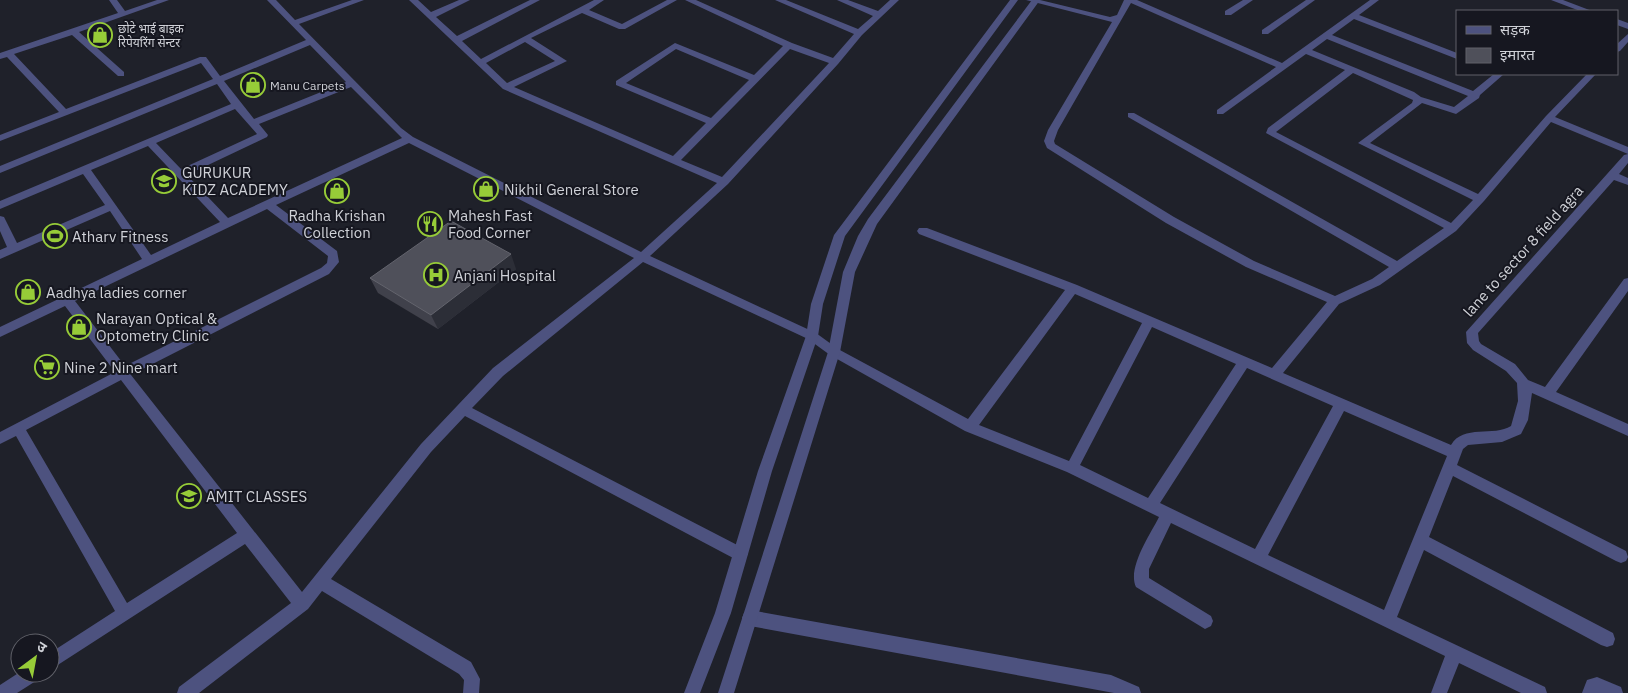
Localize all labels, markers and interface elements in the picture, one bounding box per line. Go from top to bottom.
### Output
legend [1456,10,1618,75]
text: सड़क [1500,20,1530,39]
place label: छोटे भाई बाइक रिपेयरिंग सेन्टर [118,21,185,50]
shop icon: छोटे भाई बाइक रिपेयरिंग सेन्टर [87,22,113,48]
text: इमारत [1500,45,1535,64]
shop icon: Manu Carpets [240,72,266,98]
place label: Manu Carpets [270,78,345,93]
place label: GURUKUR KIDZ ACADEMY [182,163,288,199]
school or university icon: GURUKUR KIDZ ACADEMY [151,168,177,194]
shop icon: Nikhil General Store [473,176,499,202]
shop icon: Radha Krishan Collection [324,178,350,204]
place label: Nikhil General Store [504,180,639,199]
street label: lane to sector 8 field agra [1459,181,1587,321]
place label: Radha Krishan Collection [288,206,386,242]
place label: Mahesh Fast Food Corner [448,206,533,242]
restaurant icon: Mahesh Fast Food Corner [417,211,443,237]
sports icon: Atharv Fitness [42,223,68,249]
place label: Atharv Fitness [72,227,169,246]
hospital icon: Anjani Hospital [423,262,449,288]
place label: Anjani Hospital [454,266,556,285]
shop icon: Aadhya ladies corner [15,279,41,305]
place label: Aadhya ladies corner [46,283,187,302]
place label: Narayan Optical & Optometry Clinic [96,309,218,345]
shop icon: Narayan Optical & Optometry Clinic [66,314,92,340]
supermarket icon: Nine 2 Nine mart [34,354,60,380]
place label: Nine 2 Nine mart [64,358,178,377]
school or university icon: AMIT CLASSES [176,483,202,509]
place label: AMIT CLASSES [206,487,307,506]
north arrow [10,633,60,683]
text: उ [34,637,51,657]

